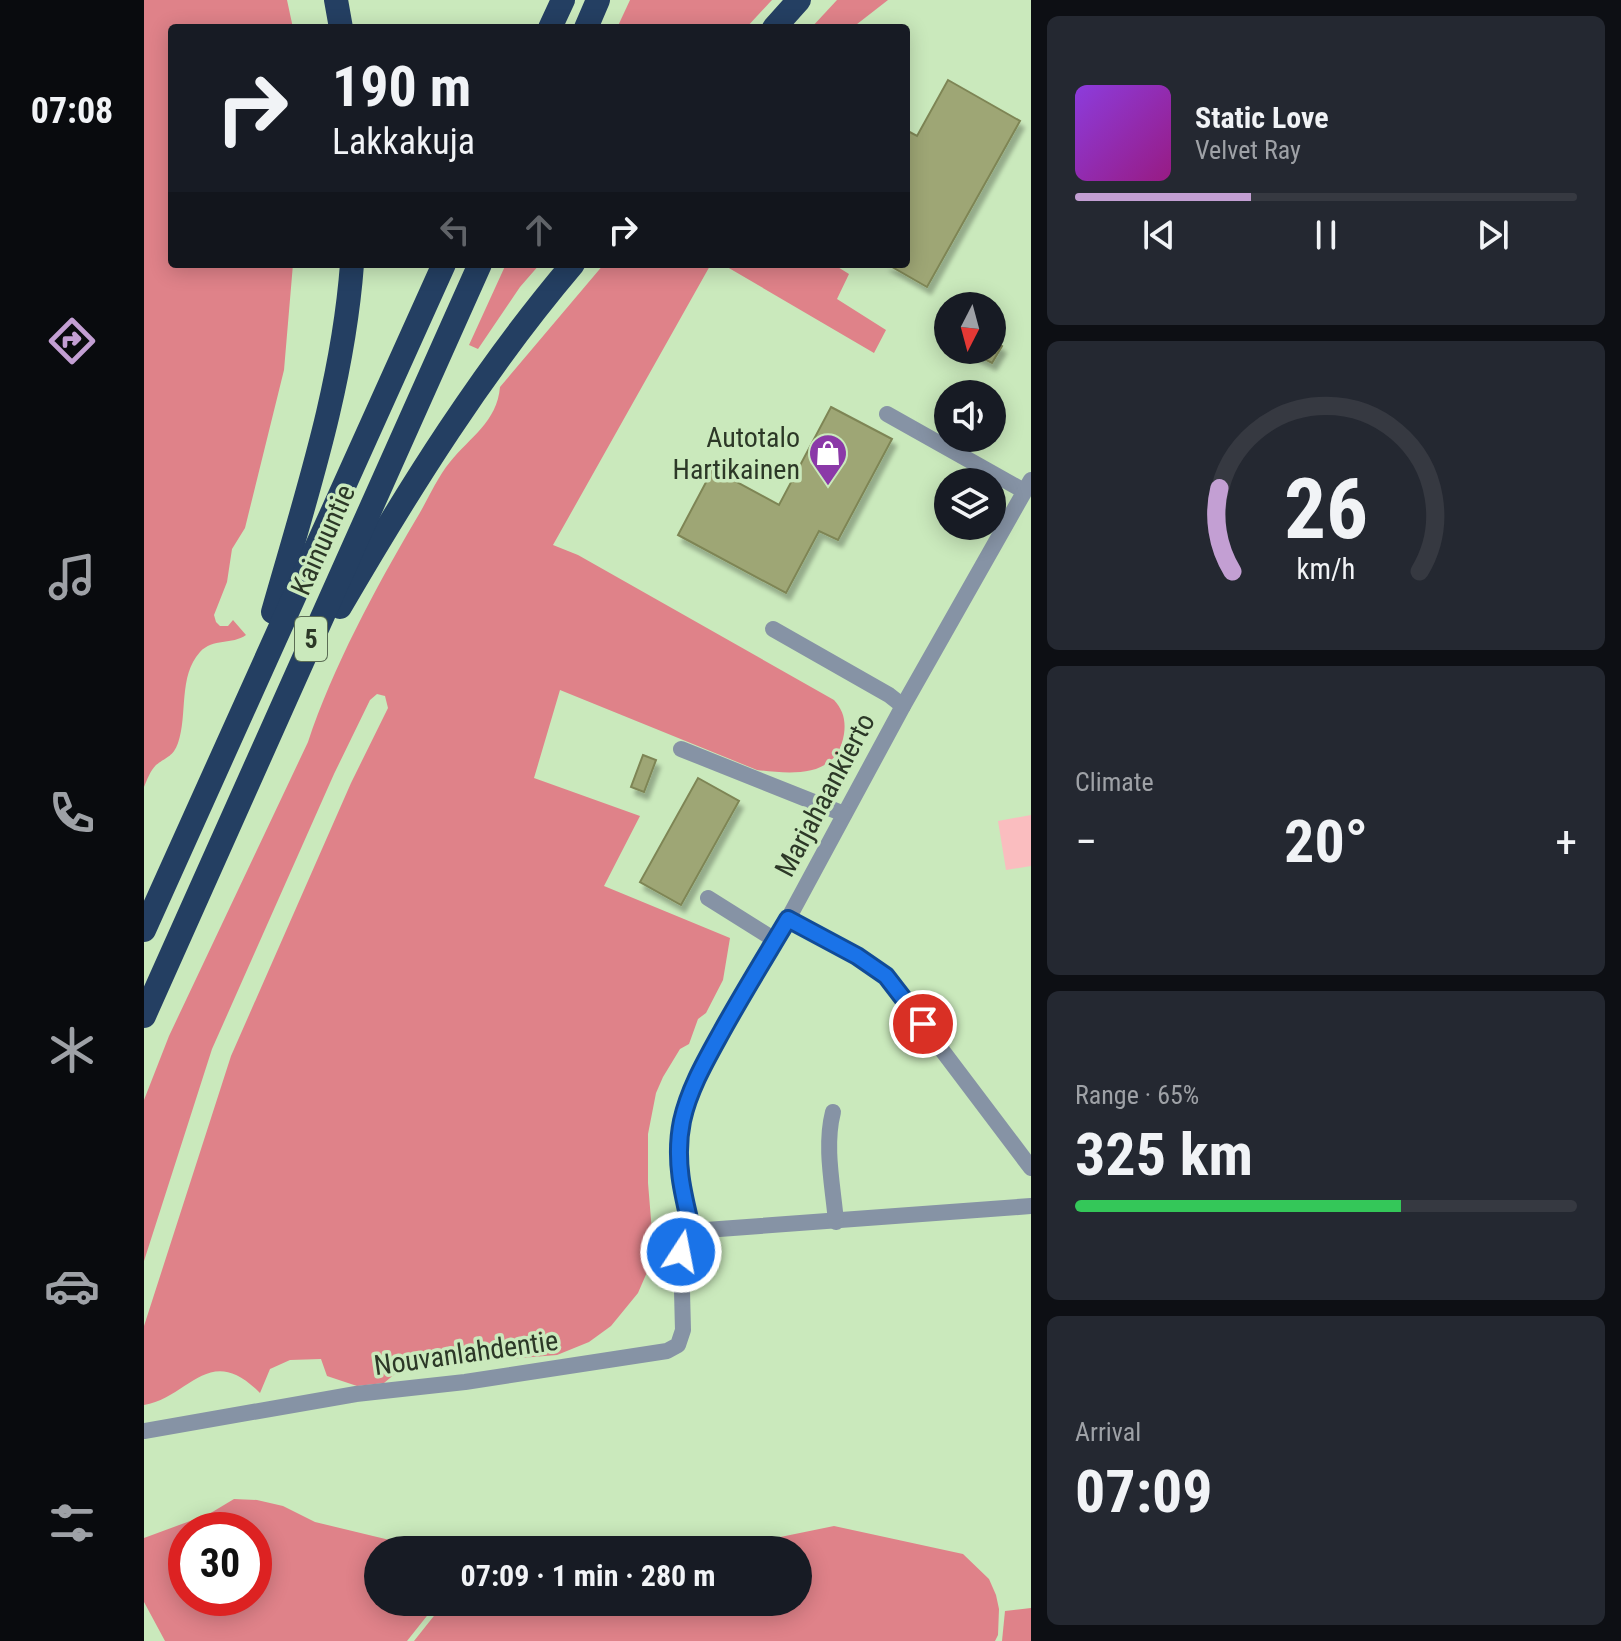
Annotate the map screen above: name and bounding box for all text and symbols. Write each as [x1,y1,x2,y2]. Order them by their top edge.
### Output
text: 190 m [332,54,471,120]
icon: right [200,56,304,160]
text: 07:08 [31,90,113,132]
text: Static Love [1195,100,1329,135]
text: Lakkakuja [332,121,475,163]
text: Velvet Ray [1195,135,1301,165]
icon: left [433,208,477,252]
icon: ahead [517,208,561,252]
icon: right [601,208,645,252]
icon: previous [1137,213,1181,257]
icon: pause [1304,213,1348,257]
icon: next [1471,213,1515,257]
north arrow [934,292,1006,364]
map controls [934,292,1006,540]
icon: directions [44,313,100,369]
button: sound [934,380,1006,452]
place label: Autotalo Hartikainen [673,421,800,486]
shop icon: Autotalo Hartikainen [807,432,849,487]
text: 26 [1284,460,1368,557]
button: layers [934,468,1006,540]
street label: Kainuuntie [284,480,362,600]
icon: music [44,549,100,605]
text: km/h [1297,552,1355,586]
road number: 5 [295,617,327,661]
street label: Marjahaankierto [768,708,882,882]
text: Climate [1075,767,1154,797]
icon: phone [44,785,100,841]
text: 20° [1284,806,1368,877]
text: − [1075,816,1097,868]
text: + [1555,816,1577,868]
pin [889,990,957,1058]
icon: arrive [901,1002,945,1046]
icon: climate [44,1022,100,1078]
text: Range · 65% [1075,1080,1199,1110]
text: 325 km [1075,1119,1253,1190]
position arrow [639,1210,723,1294]
icon: car [44,1258,100,1314]
street label: Nouvanlahdentie [372,1324,560,1382]
text: Arrival [1075,1417,1141,1447]
text: 07:09 [1075,1456,1213,1527]
icon: filters [44,1495,100,1551]
speed limit sign: 30 [168,1512,272,1616]
text: 07:09 · 1 min · 280 m [461,1558,715,1593]

